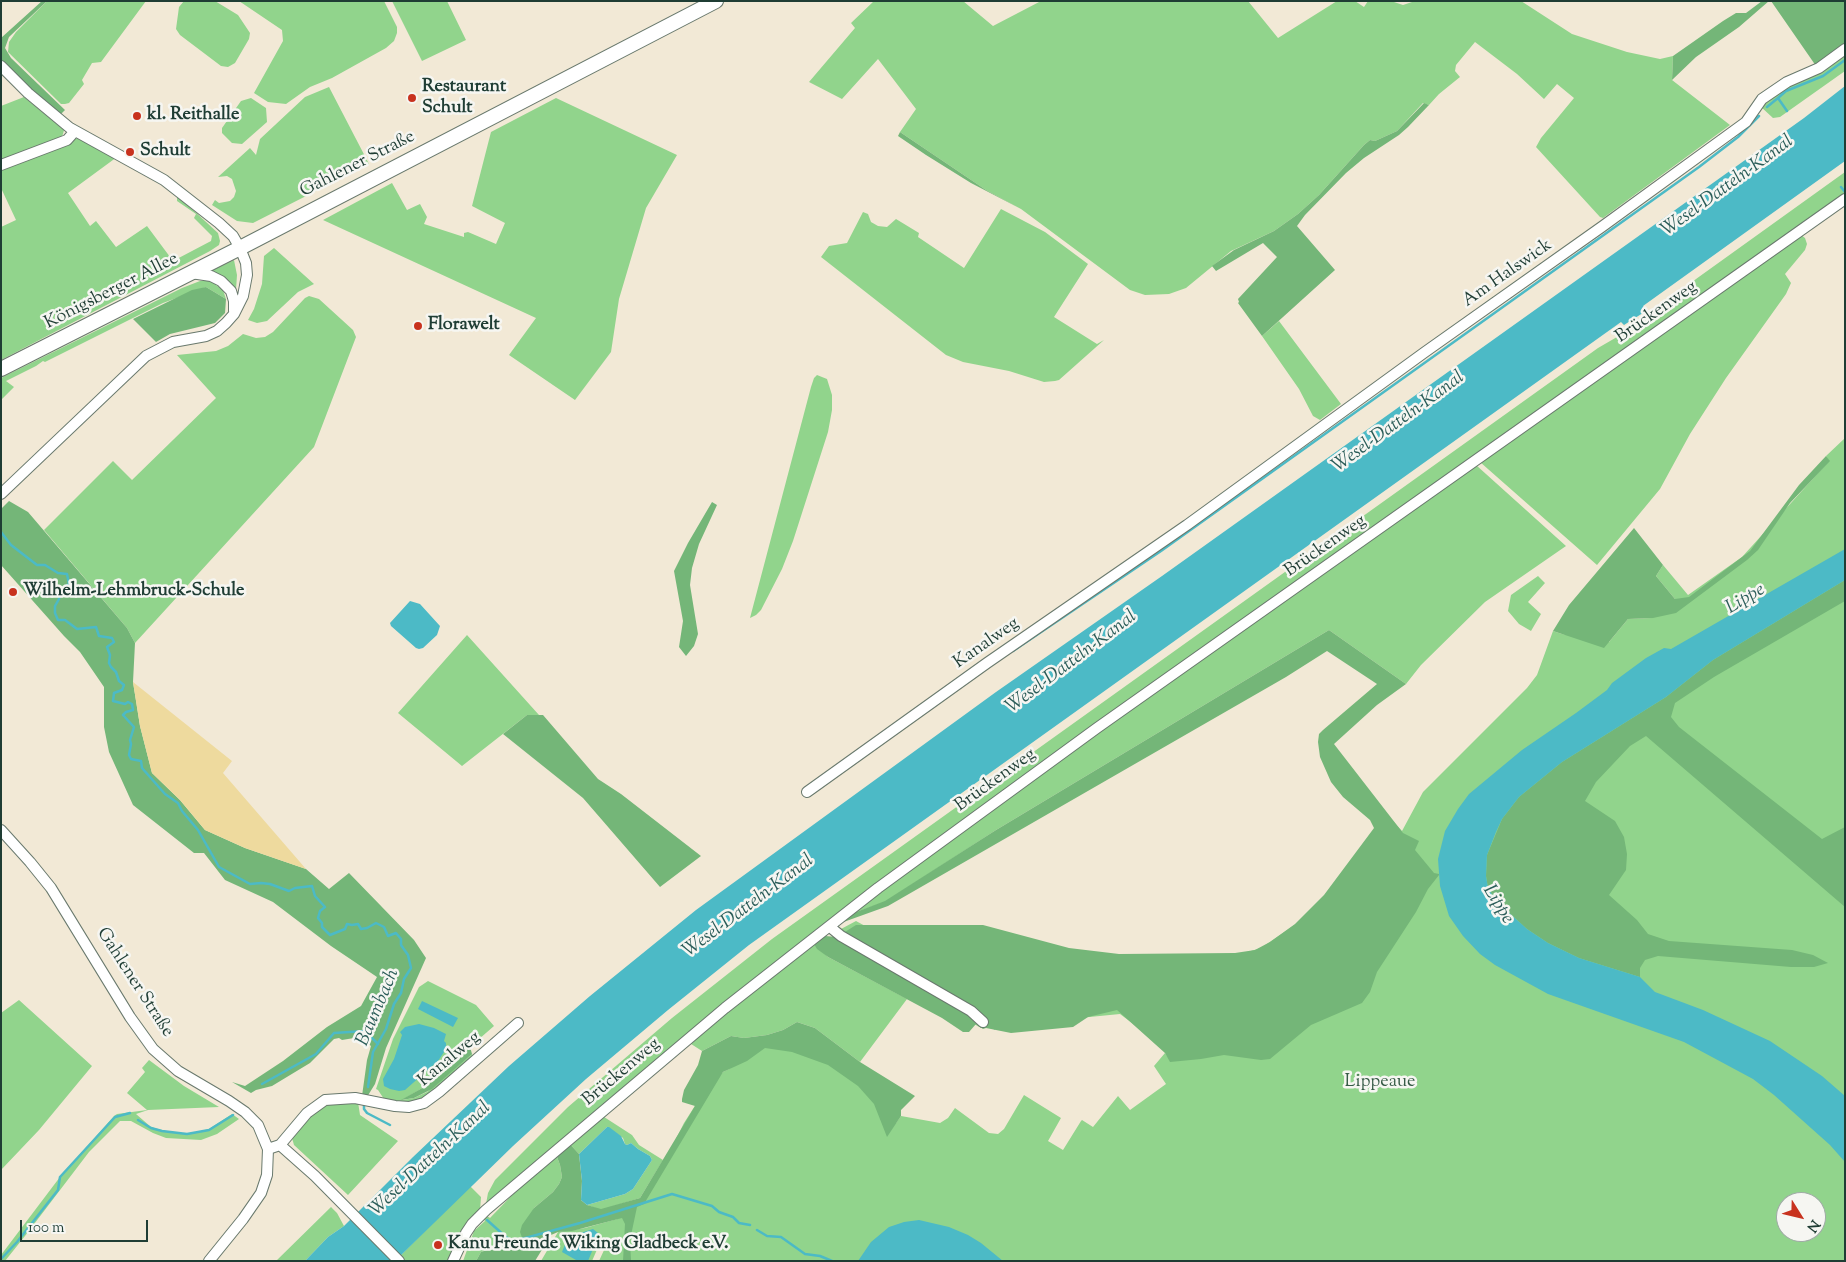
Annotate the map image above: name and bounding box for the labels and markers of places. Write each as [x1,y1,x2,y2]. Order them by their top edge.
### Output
place label: Restaurant Schult [422,77,506,120]
marker: Restaurant Schult [406,92,418,104]
place label: kl. Reithalle [147,105,239,127]
marker: kl. Reithalle [131,110,143,122]
place label: Schult [140,141,191,163]
marker: Schult [124,146,136,158]
place label: Florawelt [428,315,500,337]
marker: Florawelt [412,320,424,332]
place label: Wilhelm-Lehmbruck-Schule [23,581,244,603]
marker: Wilhelm-Lehmbruck-Schule [7,586,19,598]
place label: Kanu Freunde Wiking Gladbeck e.V. [448,1234,728,1256]
marker: Kanu Freunde Wiking Gladbeck e.V. [432,1239,444,1251]

